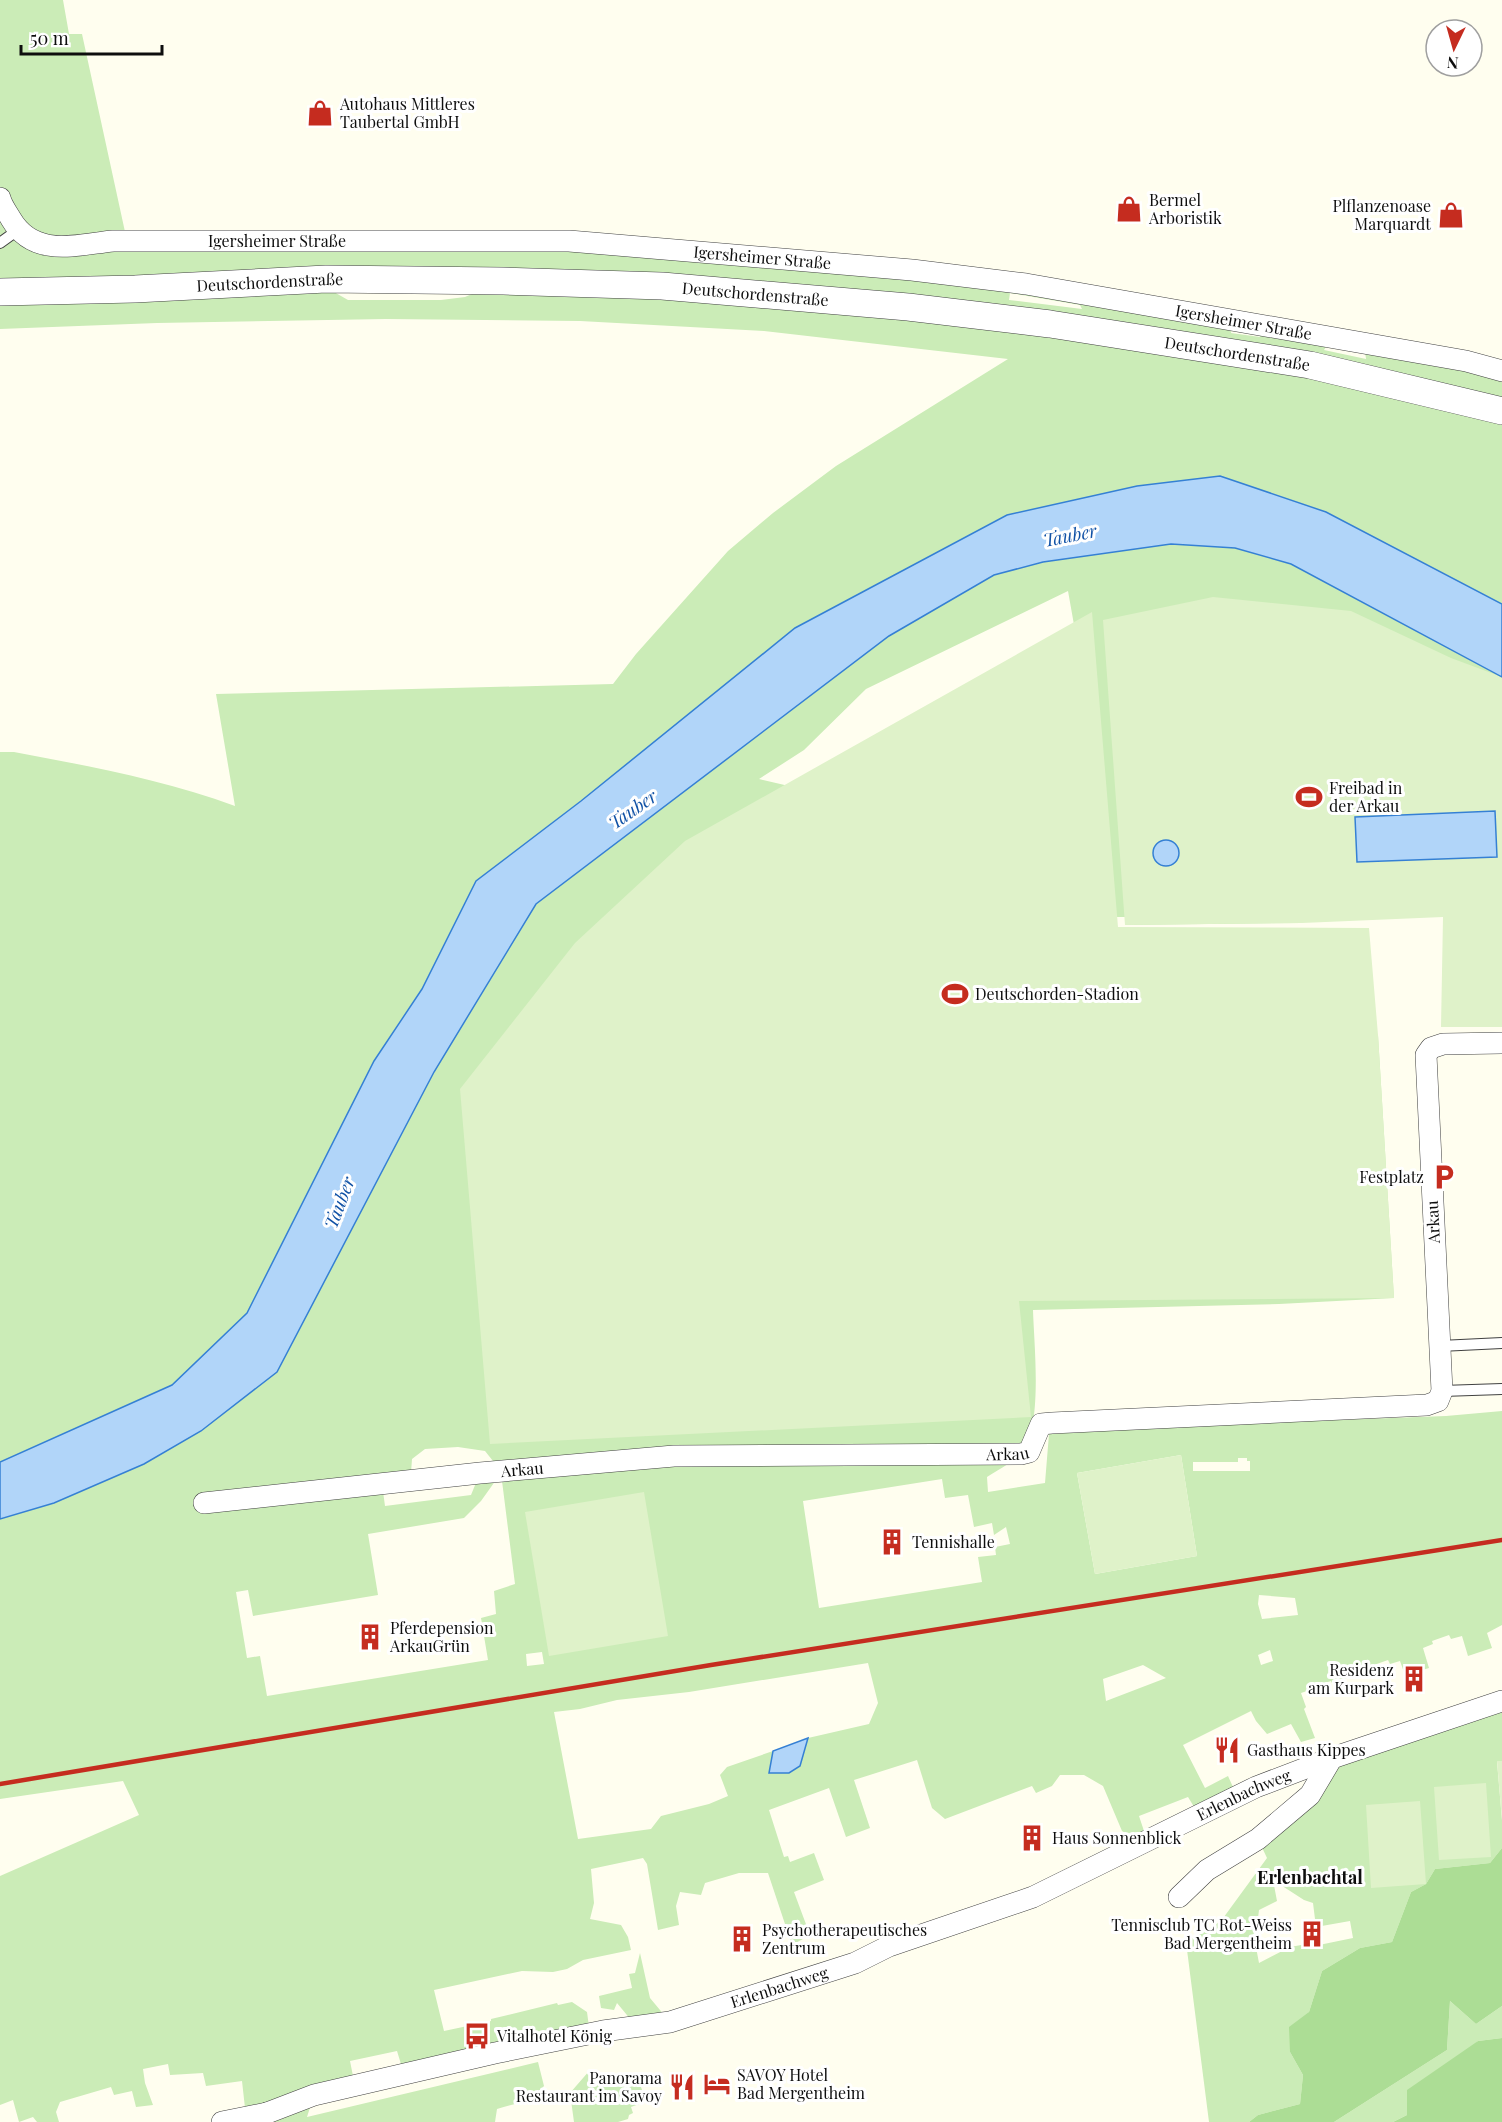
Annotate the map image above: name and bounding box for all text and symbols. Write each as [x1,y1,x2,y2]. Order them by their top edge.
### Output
scale bar [21,18,162,56]
north arrow [1424,18,1484,78]
text: 50 m [30,26,69,50]
text: N [1446,52,1459,74]
place label: Autohaus Mittleres Taubertal GmbH [339,93,475,132]
shop icon: Autohaus Mittleres Taubertal GmbH [305,98,335,128]
place label: Bermel Arboristik [1148,189,1222,228]
shop icon: Bermel Arboristik [1114,194,1144,224]
place label: Plflanzenoase Marquardt [1333,195,1431,234]
shop icon: Plflanzenoase Marquardt [1436,200,1466,230]
street label: Igersheimer Straße [208,230,346,251]
street label: Igersheimer Straße [693,241,832,273]
street label: Deutschordenstraße [196,268,343,296]
street label: Deutschordenstraße [681,277,829,310]
street label: Igersheimer Straße [1174,299,1314,344]
street label: Deutschordenstraße [1163,331,1312,375]
water label: Tauber [1041,518,1100,552]
place label: Freibad in der Arkau [1329,777,1403,816]
sports icon: Freibad in der Arkau [1294,782,1324,812]
water label: Tauber [604,783,662,834]
sports icon: Deutschorden-Stadion [940,979,970,1009]
place label: Deutschorden-Stadion [975,983,1139,1004]
parking icon: Festplatz [1429,1162,1459,1192]
place label: Festplatz [1359,1166,1424,1187]
water label: Tauber [318,1172,360,1232]
street label: Arkau [1421,1200,1444,1245]
street label: Arkau [985,1441,1031,1464]
street label: Arkau [499,1456,544,1481]
building icon: Tennishalle [877,1527,907,1557]
place label: Tennishalle [912,1531,995,1552]
place label: Pferdepension ArkauGrün [389,1617,494,1656]
building icon: Pferdepension ArkauGrün [355,1622,385,1652]
place label: Residenz am Kurpark [1308,1659,1394,1698]
building icon: Residenz am Kurpark [1399,1664,1429,1694]
restaurant icon: Gasthaus Kippes [1212,1735,1242,1765]
place label: Gasthaus Kippes [1247,1739,1366,1760]
street label: Erlenbachweg [1193,1764,1294,1825]
building icon: Haus Sonnenblick [1017,1823,1047,1853]
place label: Haus Sonnenblick [1052,1827,1181,1848]
district label: Erlenbachtal [1257,1865,1363,1889]
place label: Tennisclub TC Rot-Weiss Bad Mergentheim [1111,1914,1292,1953]
place label: Psychotherapeutisches Zentrum [762,1919,927,1958]
building icon: Tennisclub TC Rot-Weiss Bad Mergentheim [1297,1919,1327,1949]
building icon: Psychotherapeutisches Zentrum [727,1924,757,1954]
street label: Erlenbachweg [728,1961,831,2012]
bus stop icon: Vitalhotel König [462,2021,492,2051]
place label: Vitalhotel König [496,2025,613,2046]
place label: SAVOY Hotel Bad Mergentheim [737,2064,865,2103]
place label: Panorama Restaurant im Savoy [516,2067,662,2106]
hotel icon: SAVOY Hotel Bad Mergentheim [702,2069,732,2099]
restaurant icon: Panorama Restaurant im Savoy [667,2072,697,2102]

